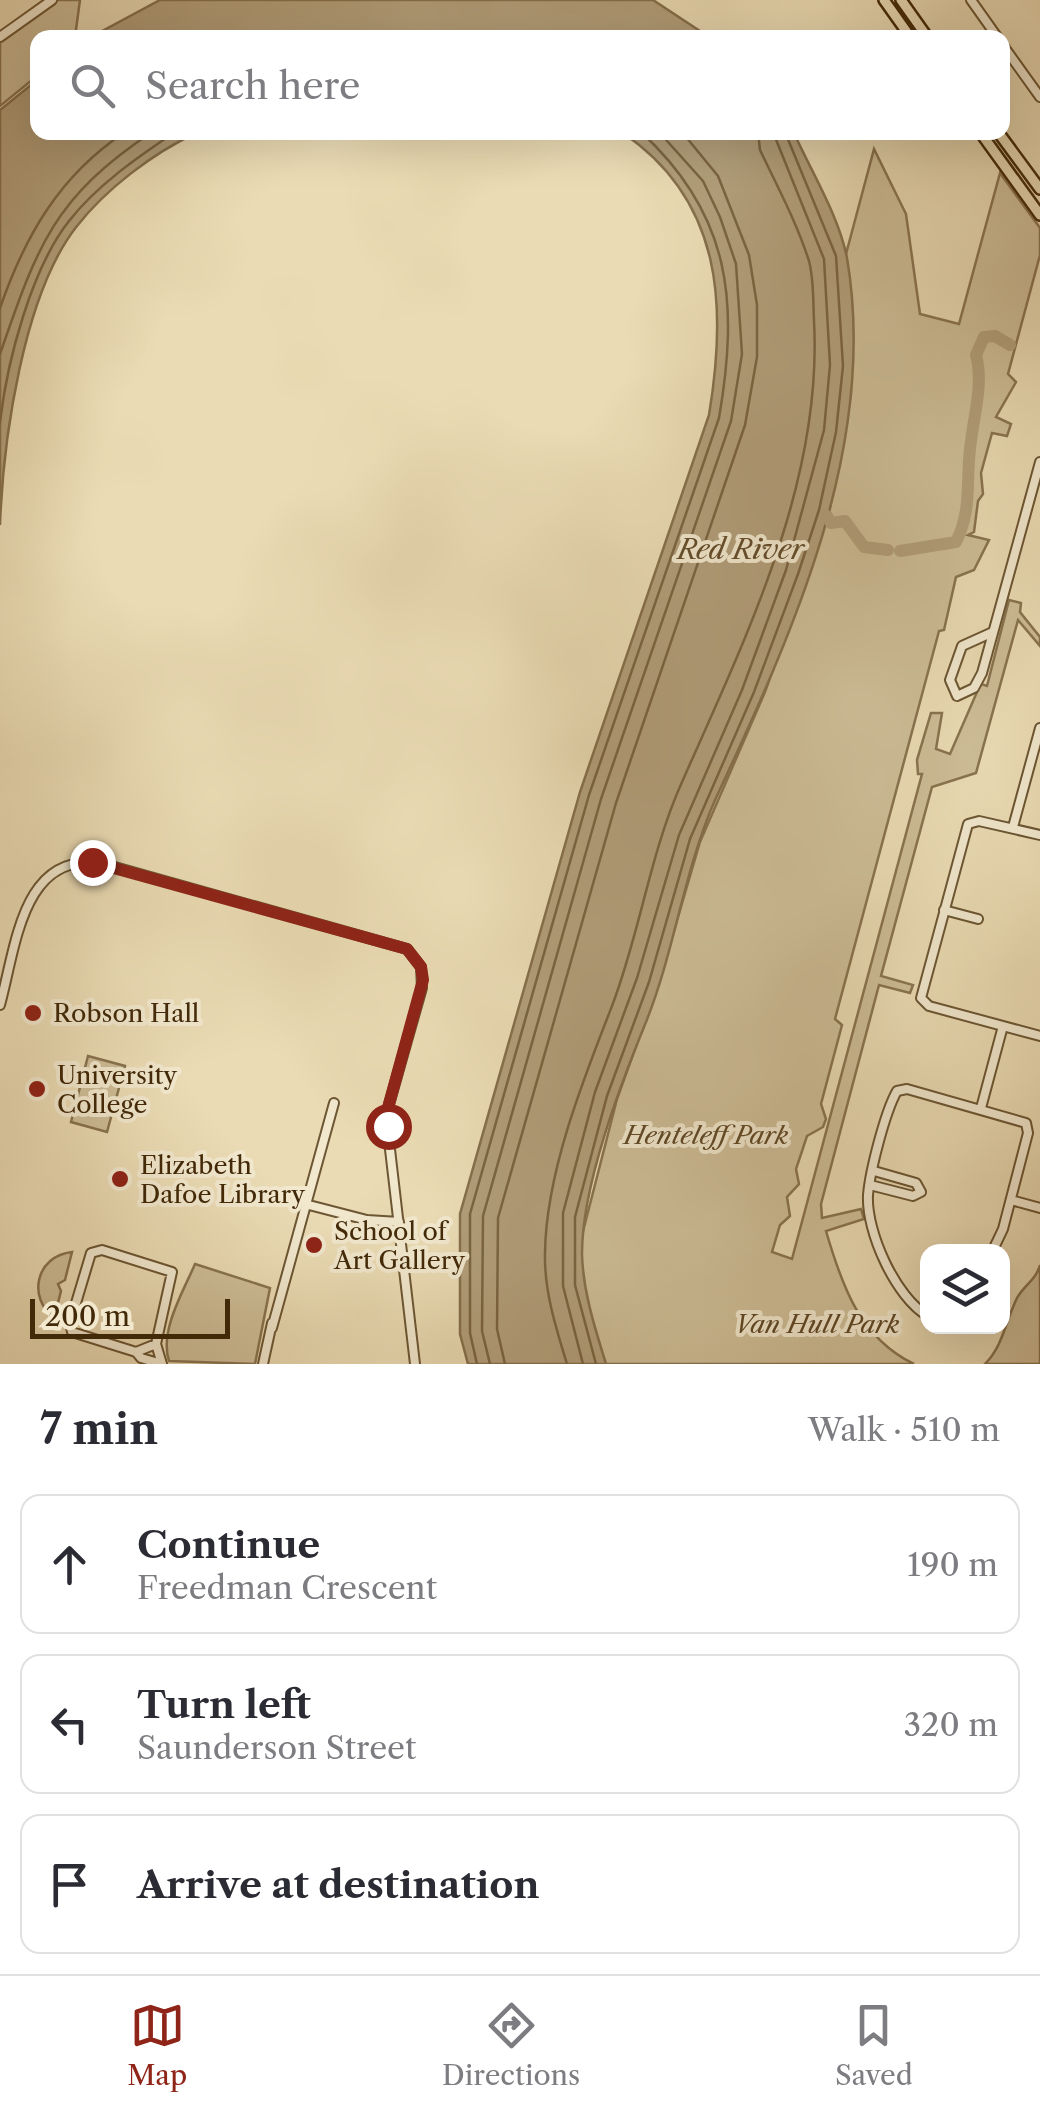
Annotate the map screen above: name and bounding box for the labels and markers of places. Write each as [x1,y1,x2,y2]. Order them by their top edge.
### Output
place label: Robson Hall [53,998,199,1029]
marker: Robson Hall [22,1002,44,1024]
place label: University College [57,1060,178,1120]
marker: University College [26,1078,48,1100]
place label: Elizabeth Dafoe Library [140,1150,306,1210]
marker: Elizabeth Dafoe Library [109,1168,131,1190]
place label: School of Art Gallery [333,1216,466,1276]
marker: School of Art Gallery [303,1234,325,1256]

